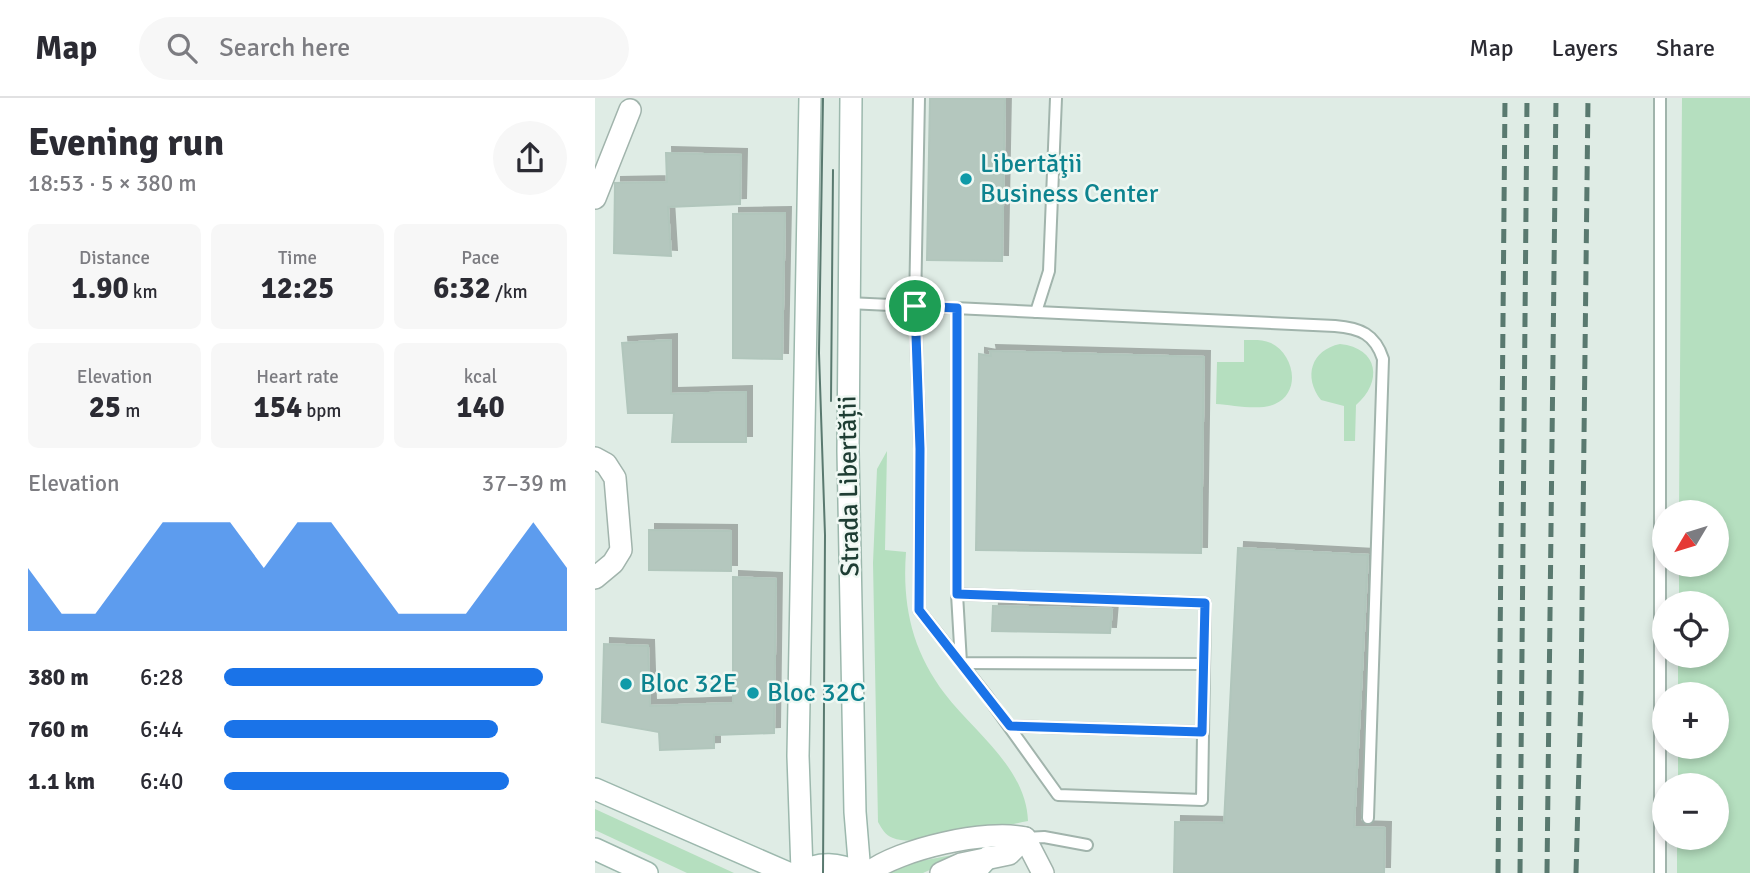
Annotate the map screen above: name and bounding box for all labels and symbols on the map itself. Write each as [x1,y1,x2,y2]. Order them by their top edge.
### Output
place label: Libertăţii Business Center [980,148,1159,210]
marker: Libertăţii Business Center [958,171,974,187]
pin [885,276,945,336]
street label: Strada Libertății [831,395,867,577]
north arrow [1652,500,1729,578]
place label: Bloc 32E [640,668,737,700]
marker: Bloc 32E [618,676,634,692]
place label: Bloc 32C [767,677,865,709]
marker: Bloc 32C [745,685,761,701]

